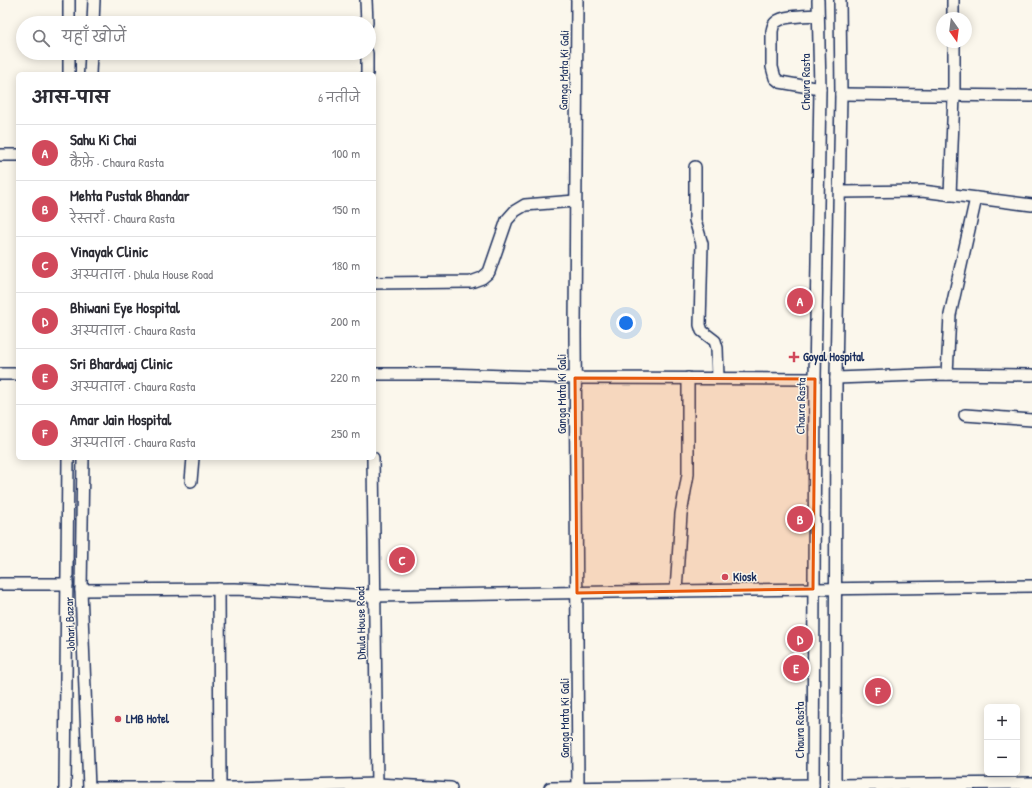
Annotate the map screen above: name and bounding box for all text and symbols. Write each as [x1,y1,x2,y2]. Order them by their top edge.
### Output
north arrow [936,12,972,48]
search box [16,16,376,60]
text: यहाँ खोजें [62,26,126,47]
icon: search [30,27,52,49]
street label: Ganga Mata Ki Gali [554,30,573,110]
street label: Chaura Rasta [797,53,814,110]
text: आस-पास [32,85,110,108]
text: 6 नतीजे [318,88,360,106]
text: Sahu Ki Chai [70,129,137,150]
text: A [42,144,48,162]
text: 100 m [332,144,360,162]
text: कैफ़े · Chaura Rasta [70,153,164,171]
text: Mehta Pustak Bhandar [70,185,189,206]
text: B [42,200,48,218]
text: 150 m [332,200,360,218]
text: रेस्तराँ · Chaura Rasta [70,209,175,227]
text: Vinayak Clinic [70,241,148,262]
text: C [41,256,49,274]
text: 180 m [332,256,360,274]
text: अस्पताल · Dhula House Road [70,265,213,283]
pin: A [787,286,813,316]
text: Bhiwani Eye Hospital [70,297,180,318]
text: D [42,312,48,330]
text: 200 m [330,312,360,330]
your location [616,313,636,333]
text: अस्पताल · Chaura Rasta [70,321,195,339]
place label: Goyal Hospital [803,348,865,366]
marker: Goyal Hospital [788,351,800,363]
text: Sri Bhardwaj Clinic [70,353,172,374]
street label: Ganga Mata Ki Gali [553,354,570,434]
text: E [42,368,48,386]
text: 220 m [330,368,360,386]
text: अस्पताल · Chaura Rasta [70,377,195,395]
street label: Chaura Rasta [792,377,809,435]
text: Amar Jain Hospital [70,409,171,430]
text: F [43,424,47,442]
text: 250 m [331,424,360,442]
text: अस्पताल · Chaura Rasta [70,433,195,451]
pin: B [787,504,813,534]
pin: C [389,545,415,575]
place label: Kiosk [733,568,756,585]
marker: Kiosk [720,572,730,582]
street label: Dhula House Road [351,586,370,660]
street label: Johari Bazar [60,596,79,651]
pin: D [787,624,813,654]
pin: E [783,653,809,683]
pin: F [865,676,891,706]
street label: Ganga Mata Ki Gali [556,678,573,758]
street label: Chaura Rasta [791,701,808,758]
map controls [984,704,1020,776]
button: + [984,704,1020,740]
place label: LMB Hotel [126,710,170,727]
marker: LMB Hotel [113,714,123,724]
button: − [984,740,1020,776]

